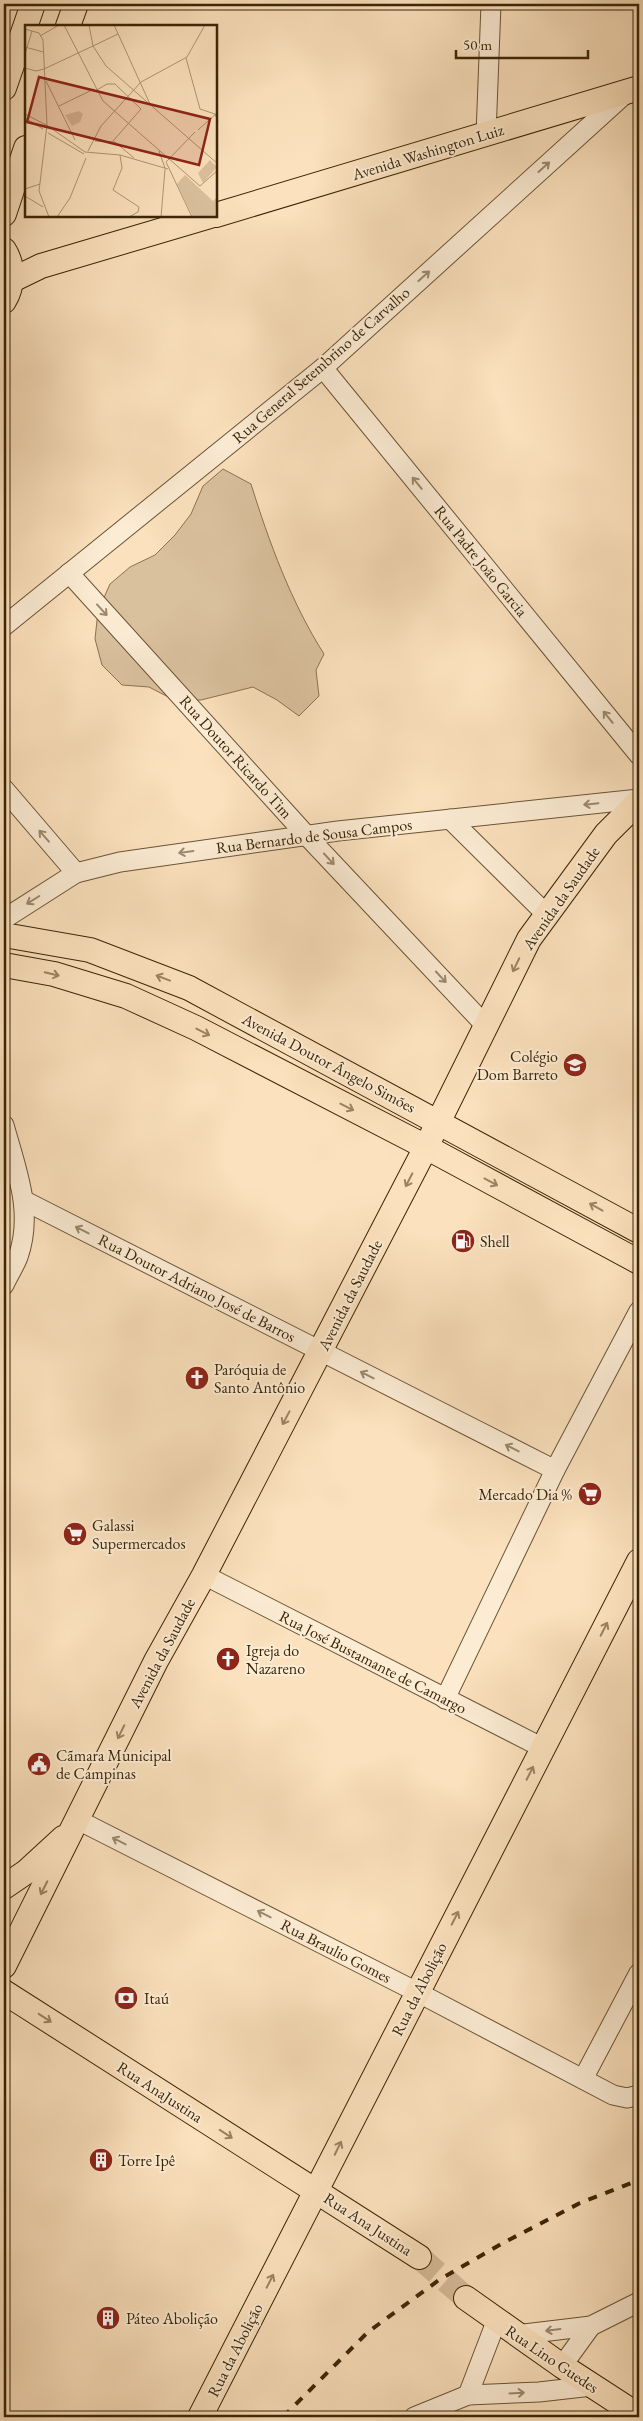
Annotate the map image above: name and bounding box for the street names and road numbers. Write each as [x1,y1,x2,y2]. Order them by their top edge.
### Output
street label: Avenida Washington Luiz [349,119,506,185]
street label: Rua General Setembrino de Carvalho [228,282,414,448]
street label: Rua Padre João Garcia [430,501,533,621]
street label: Rua Doutor Ricardo Tim [175,691,297,823]
street label: Rua Bernardo de Sousa Campos [215,814,413,858]
street label: Avenida da Saudade [517,842,604,955]
street label: Avenida Doutor Ângelo Simões [238,1008,419,1118]
street label: Rua Doutor Adriano José de Barros [95,1229,299,1347]
street label: Avenida da Saudade [313,1236,387,1355]
street label: Avenida da Saudade [124,1594,200,1712]
street label: Rua José Bustamante de Camargo [276,1605,470,1719]
street label: Rua Braulio Gomes [277,1914,395,1988]
street label: Rua da Abolição [386,1939,452,2039]
street label: Rua AnaJustina [113,2056,207,2128]
street label: Rua Ana Justina [320,2188,417,2261]
street label: Rua da Abolição [202,2300,268,2400]
street label: Rua Lino Guedes [501,2320,603,2398]

